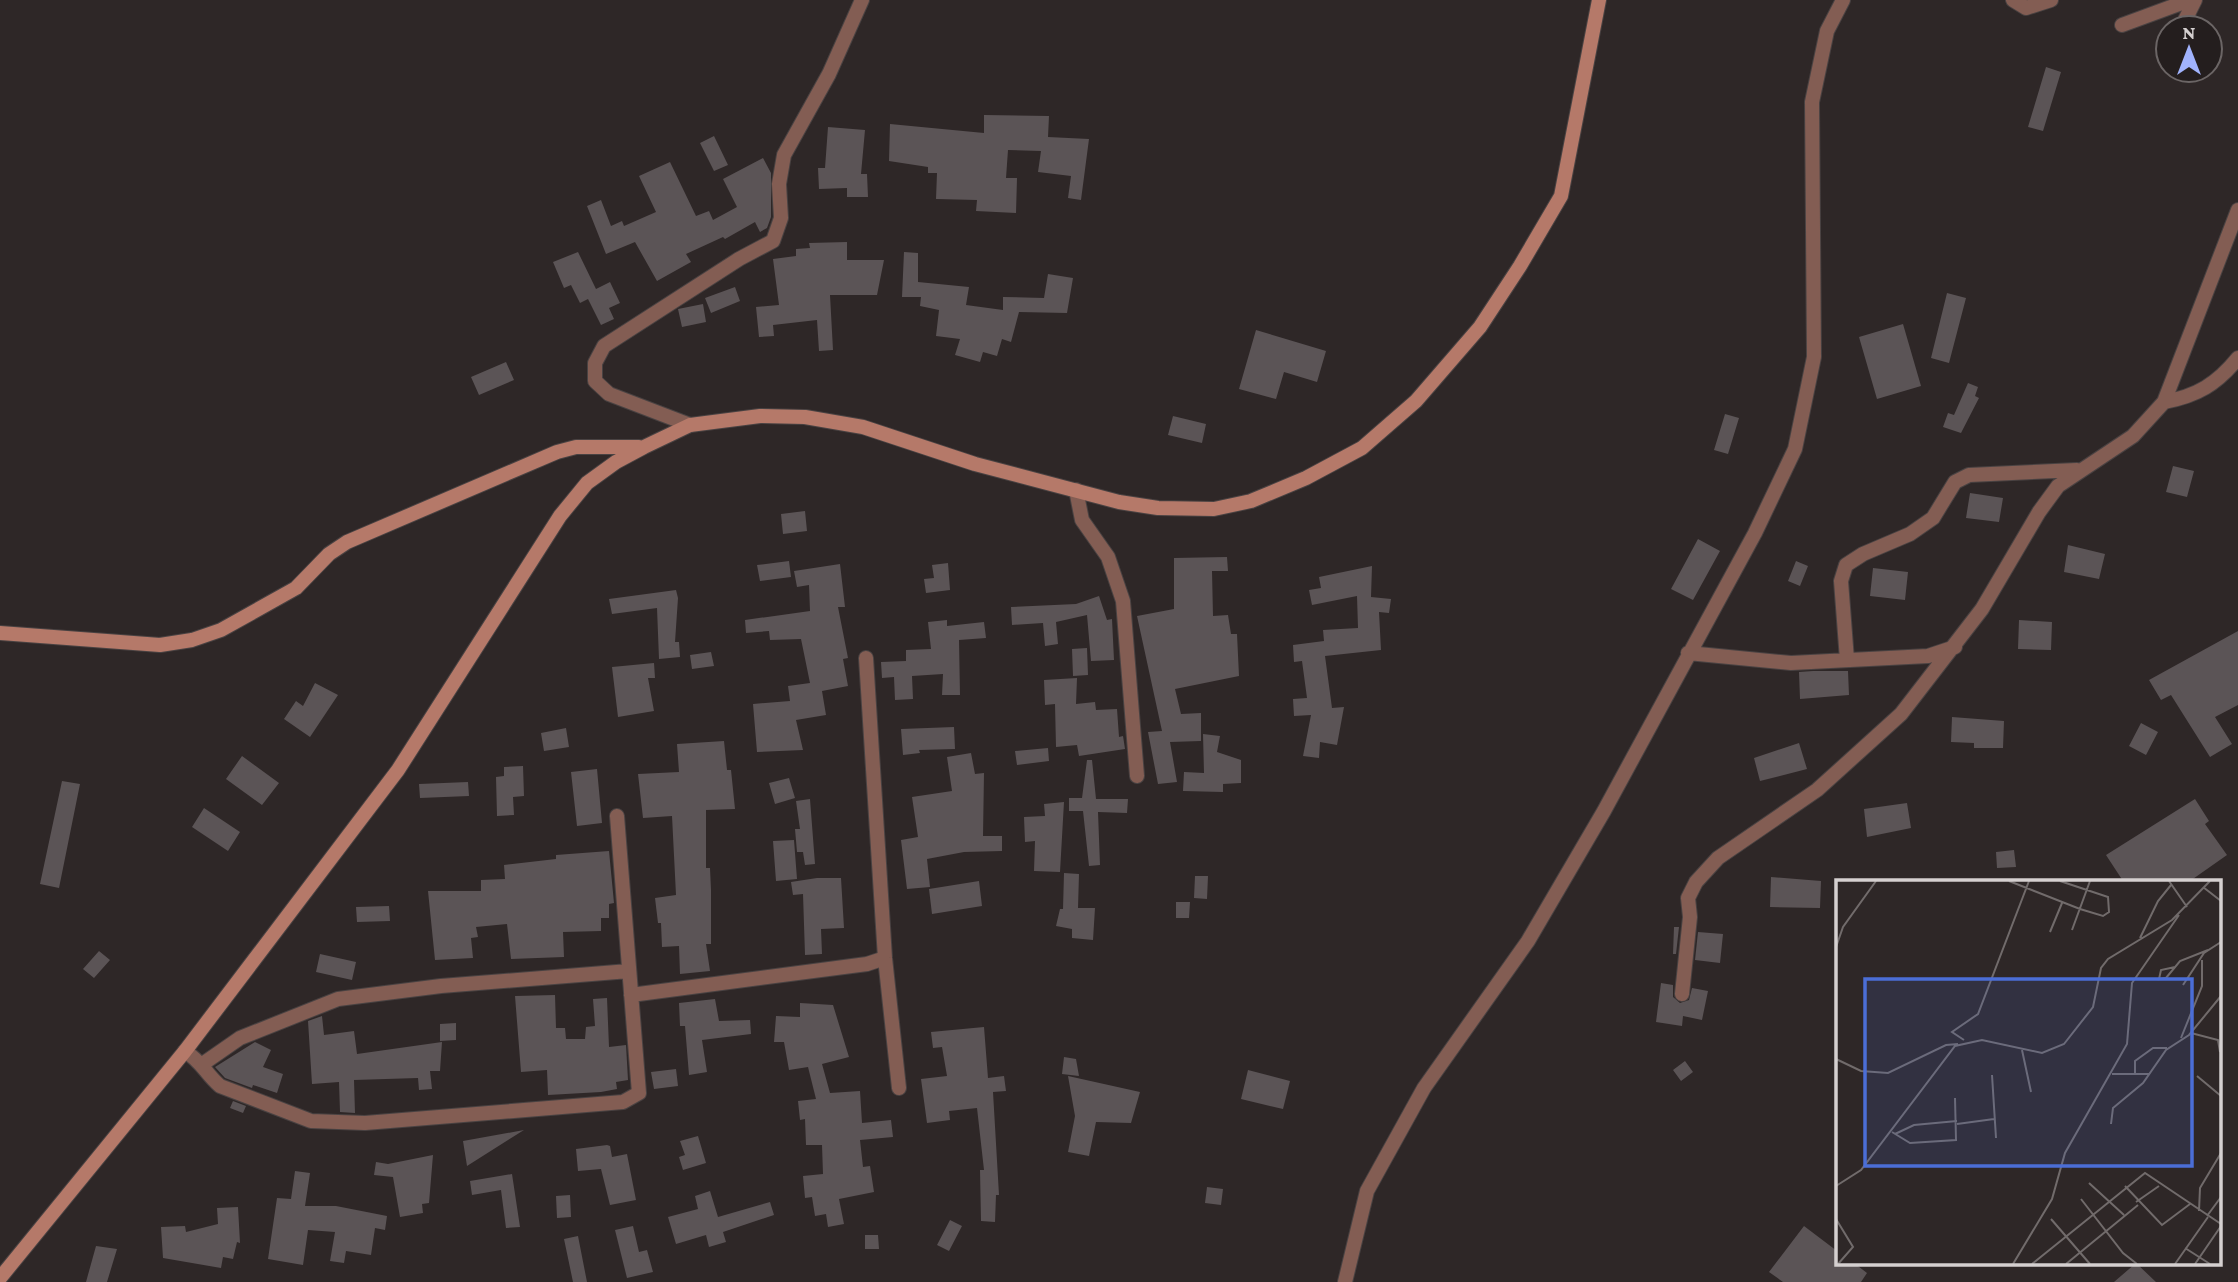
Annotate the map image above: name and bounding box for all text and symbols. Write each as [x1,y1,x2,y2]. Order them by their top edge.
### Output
north arrow [2154,14,2224,84]
text: N [2183,22,2196,43]
inset map [1836,880,2220,1264]

